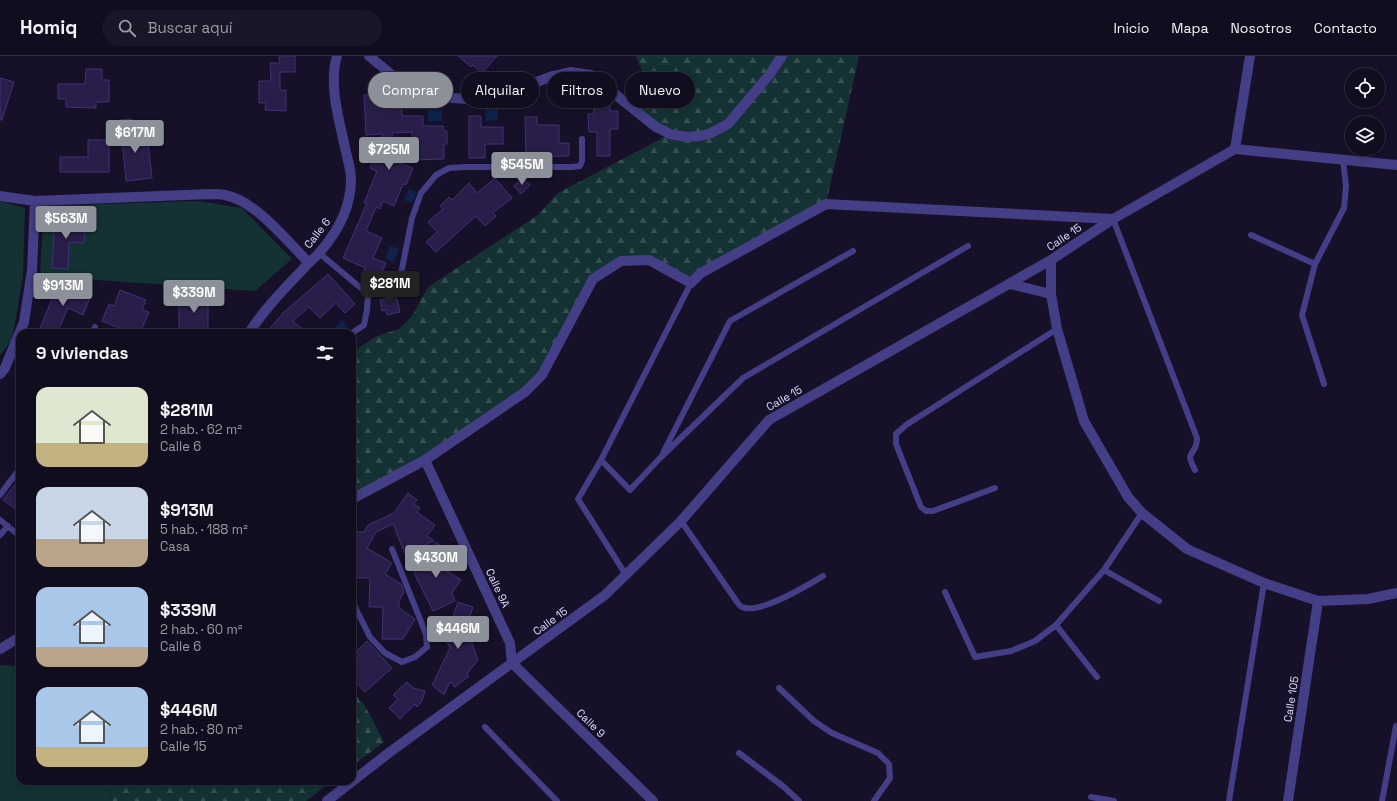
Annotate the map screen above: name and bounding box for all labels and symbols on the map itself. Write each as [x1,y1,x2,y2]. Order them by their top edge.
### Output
pin: $617M [107,120,163,154]
pin: $725M [361,137,417,171]
pin: $545M [494,152,550,186]
pin: $563M [38,206,94,240]
street label: Calle 6 [301,215,333,251]
street label: Calle 15 [1044,220,1085,254]
pin: $281M [362,271,418,305]
pin: $913M [35,273,91,307]
pin: $339M [166,280,222,314]
street label: Calle 15 [763,382,805,414]
pin: $430M [408,545,464,579]
street label: Calle 9A [483,566,513,610]
street label: Calle 15 [530,604,570,638]
pin: $446M [430,616,486,650]
street label: Calle 105 [1280,675,1302,723]
street label: Calle 9 [574,706,608,740]

